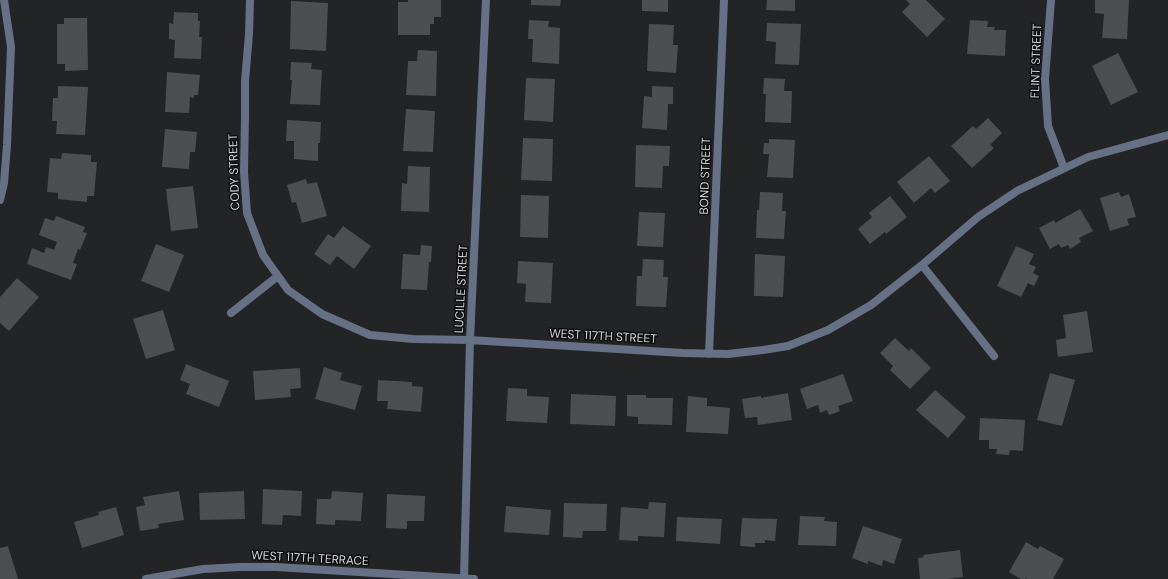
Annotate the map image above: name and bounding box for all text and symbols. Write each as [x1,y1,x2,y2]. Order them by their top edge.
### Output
street label: FLINT STREET [1027,23,1045,99]
street label: CODY STREET [225,133,243,211]
street label: BOND STREET [696,137,714,215]
street label: LUCILLE STREET [451,244,471,334]
street label: WEST 117TH STREET [549,325,658,347]
street label: WEST 117TH TERRACE [251,547,369,569]

